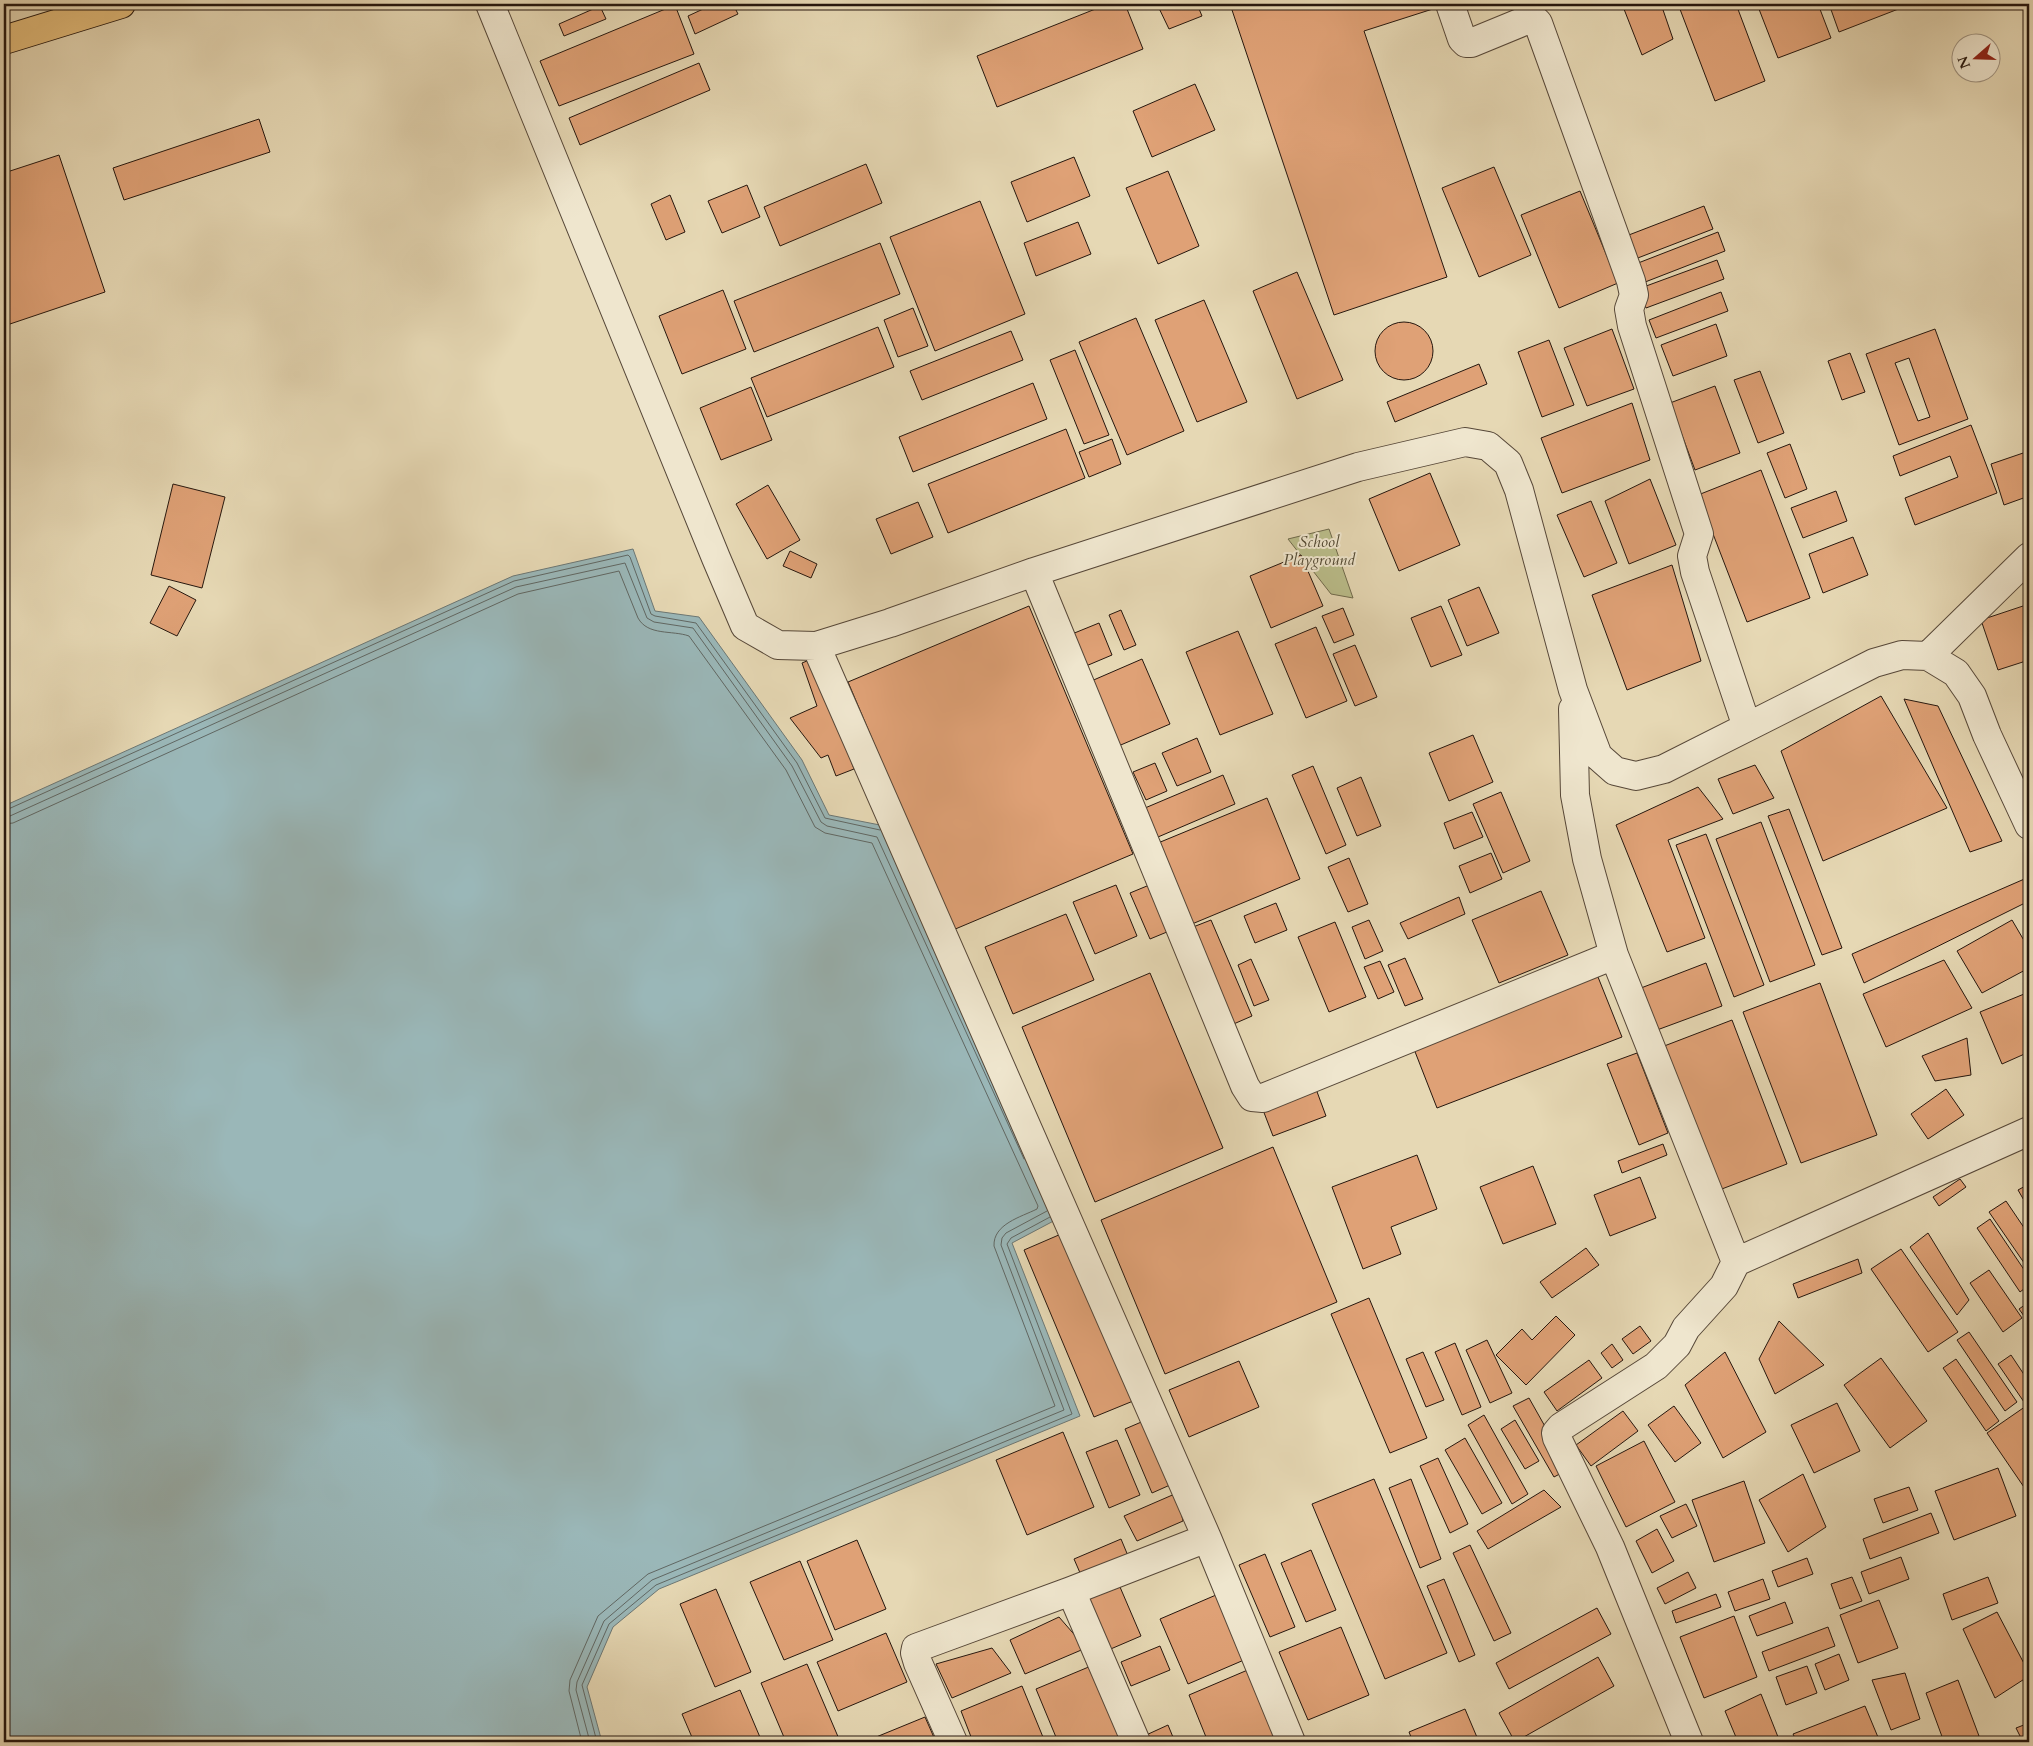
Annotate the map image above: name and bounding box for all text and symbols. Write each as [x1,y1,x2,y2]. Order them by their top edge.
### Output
north arrow [1950,32,2000,82]
text: N [1953,53,1975,71]
park label: School Playground [1283,531,1356,571]

